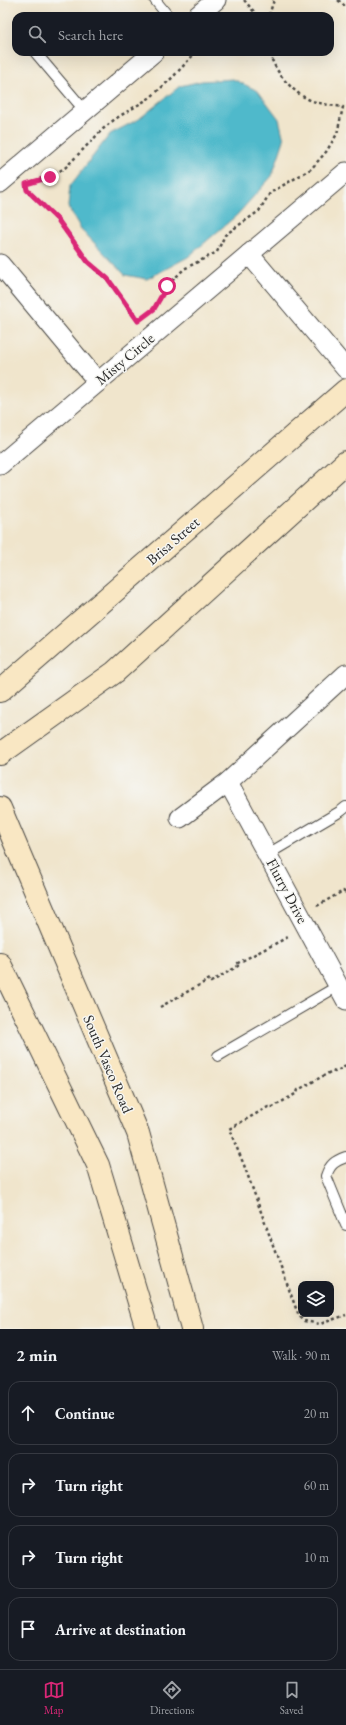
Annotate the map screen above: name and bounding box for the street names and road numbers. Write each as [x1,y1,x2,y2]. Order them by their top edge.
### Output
street label: Misty Circle [91,328,158,389]
street label: Brisa Street [142,512,203,569]
street label: Flurry Drive [262,855,313,927]
street label: South Vasco Road [79,1012,138,1116]

